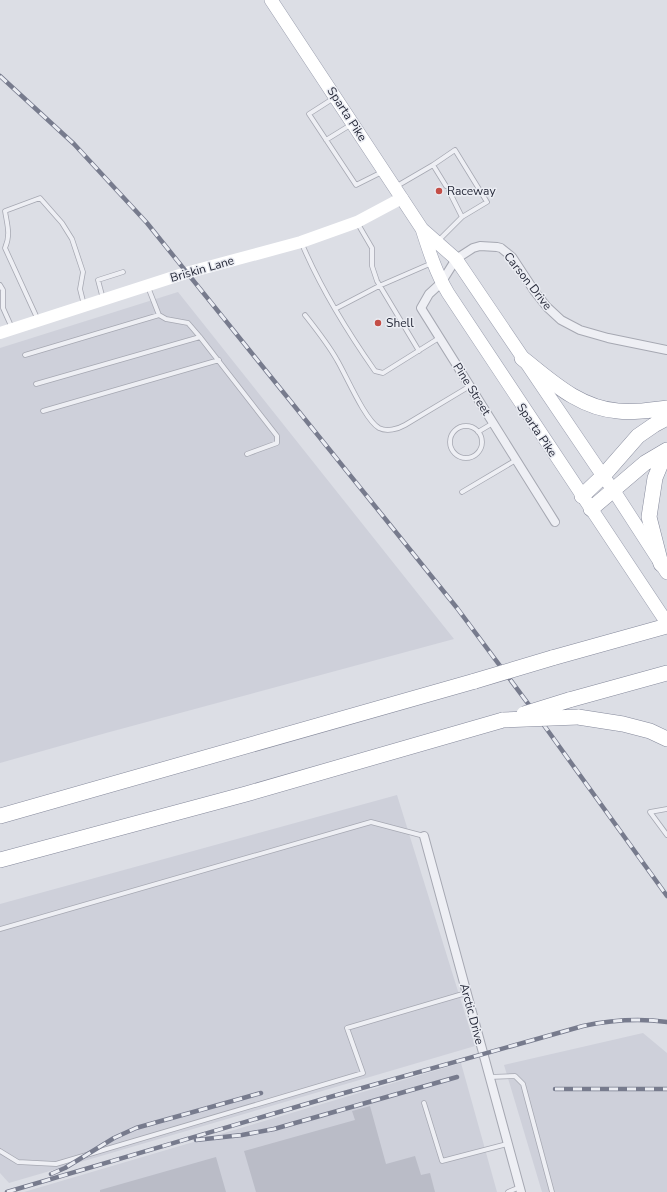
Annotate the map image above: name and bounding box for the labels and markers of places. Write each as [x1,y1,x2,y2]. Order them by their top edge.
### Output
place label: Raceway [447,183,496,199]
marker: Raceway [434,186,444,196]
place label: Shell [386,315,414,331]
marker: Shell [373,318,383,328]

